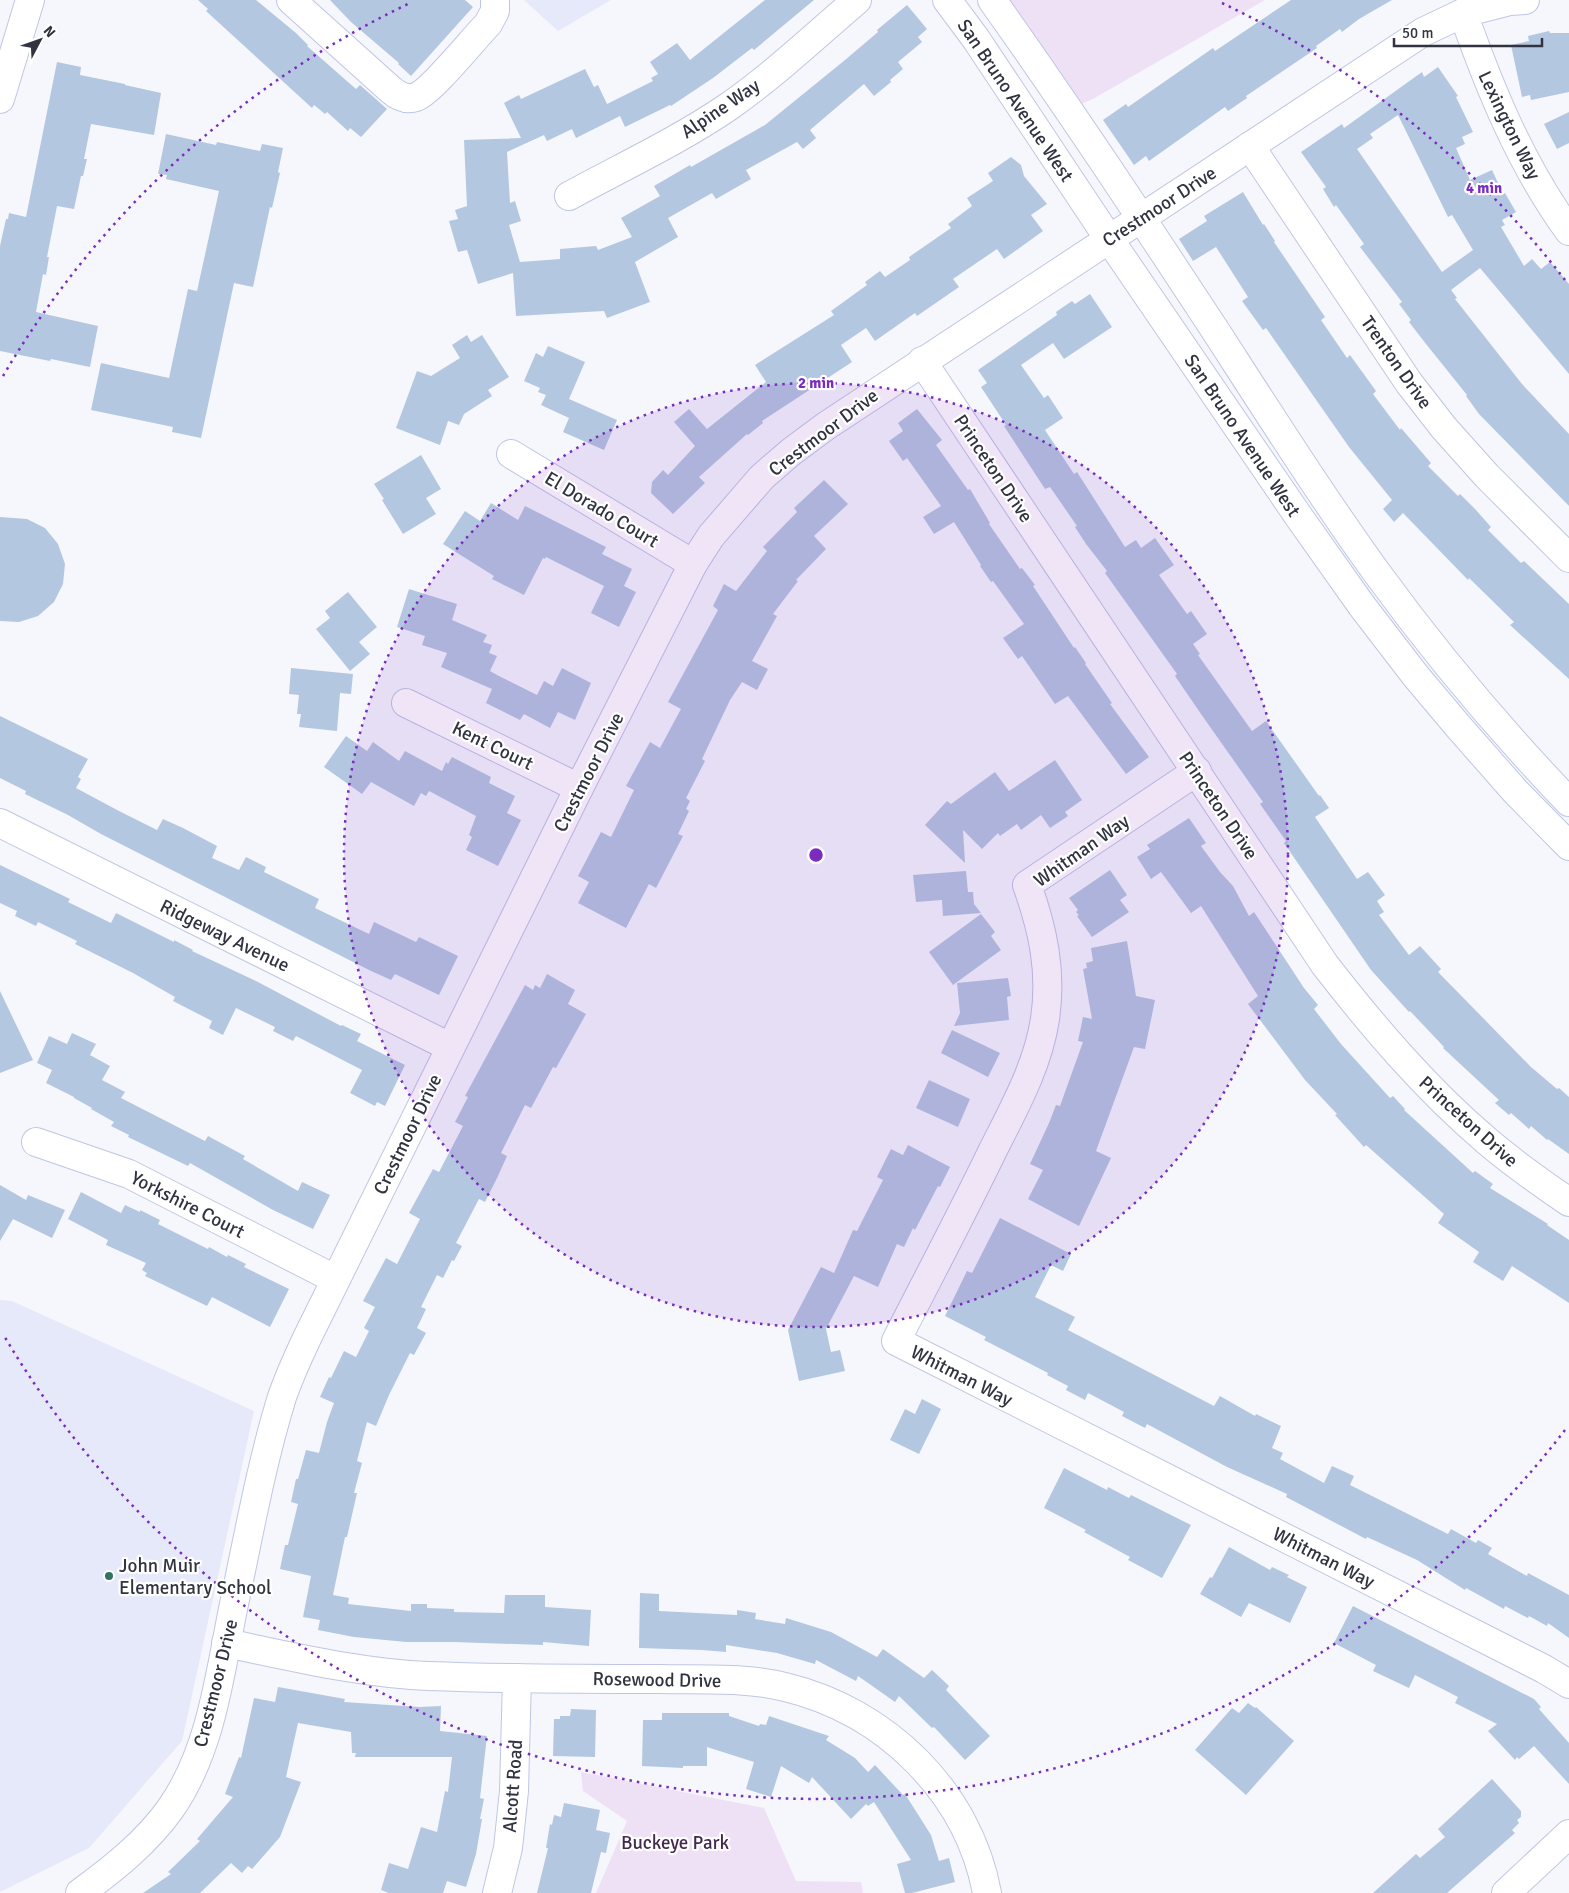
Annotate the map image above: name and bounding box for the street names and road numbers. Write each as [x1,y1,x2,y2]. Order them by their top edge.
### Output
street label: San Bruno Avenue West [952,15,1079,187]
street label: Lexington Way [1472,67,1546,184]
street label: Alpine Way [677,74,765,144]
street label: Crestmoor Drive [1098,161,1221,253]
street label: Trenton Drive [1355,311,1437,414]
street label: San Bruno Avenue West [1179,350,1306,522]
street label: Crestmoor Drive [764,384,883,482]
street label: Princeton Drive [948,410,1038,527]
street label: El Dorado Court [540,466,663,554]
street label: Crestmoor Drive [548,709,629,836]
street label: Kent Court [448,716,537,776]
street label: Princeton Drive [1173,747,1263,864]
street label: Whitman Way [1029,809,1134,893]
street label: Ridgeway Avenue [156,894,293,978]
street label: Crestmoor Drive [368,1070,447,1199]
street label: Princeton Drive [1414,1071,1523,1173]
street label: Yorkshire Court [127,1166,249,1244]
street label: Whitman Way [907,1340,1017,1412]
street label: Whitman Way [1269,1522,1379,1594]
street label: Crestmoor Drive [188,1617,243,1750]
street label: Rosewood Drive [592,1667,721,1693]
street label: Alcott Road [498,1739,528,1834]

